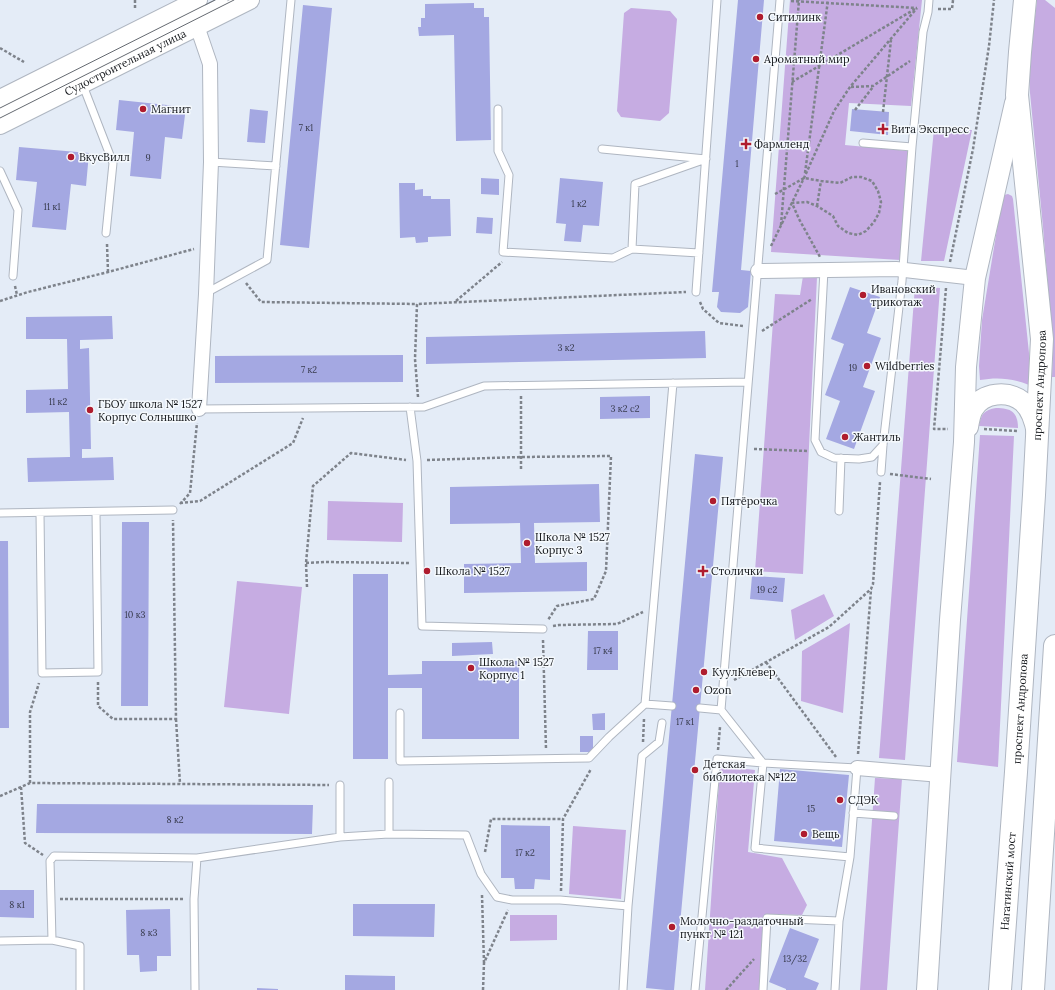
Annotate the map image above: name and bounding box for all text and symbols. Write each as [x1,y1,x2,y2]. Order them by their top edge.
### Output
place label: Ситилинк [768,10,821,24]
marker: Ситилинк [755,12,765,22]
street label: Судостроительная улица [62,26,189,99]
place label: Ароматный мир [763,52,850,66]
marker: Ароматный мир [751,54,761,64]
place label: Магнит [151,102,191,116]
marker: Магнит [138,104,148,114]
house number: 7 к1 [299,122,313,133]
place label: Вита Экспресс [891,122,969,136]
marker: Вита Экспресс [878,124,888,134]
place label: Фармленд [754,137,810,151]
marker: Фармленд [741,139,751,149]
place label: ВкусВилл [79,150,130,164]
marker: ВкусВилл [66,152,76,162]
house number: 9 [145,152,151,163]
house number: 1 [735,158,739,169]
house number: 1 к2 [571,198,587,209]
house number: 11 к1 [43,201,61,212]
place label: Ивановский трикотаж [871,282,936,309]
marker: Ивановский трикотаж [858,290,868,300]
street label: проспект Андропова [1030,329,1049,441]
house number: 3 к2 [557,342,575,353]
place label: Wildberries [875,359,934,373]
marker: Wildberries [862,361,872,371]
house number: 19 [849,362,857,373]
house number: 7 к2 [301,364,317,375]
house number: 11 к2 [49,396,67,407]
place label: ГБОУ школа № 1527 Корпус Солнышко [98,397,202,424]
house number: 3 к2 с2 [610,403,640,414]
marker: ГБОУ школа № 1527 Корпус Солнышко [85,405,95,415]
place label: Жантиль [853,430,901,444]
marker: Жантиль [840,432,850,442]
place label: Пятёрочка [721,494,778,508]
marker: Пятёрочка [708,496,718,506]
place label: Школа № 1527 Корпус 3 [535,530,610,557]
marker: Школа № 1527 Корпус 3 [522,538,532,548]
place label: Школа № 1527 [435,564,510,578]
place label: Столички [711,564,763,578]
marker: Школа № 1527 [422,566,432,576]
marker: Столички [698,566,708,576]
house number: 19 с2 [757,584,777,595]
house number: 10 к3 [124,609,146,620]
house number: 17 к4 [593,645,613,656]
street label: проспект Андропова [1010,653,1031,764]
place label: Школа № 1527 Корпус 1 [479,655,554,682]
marker: Школа № 1527 Корпус 1 [466,663,476,673]
place label: КуулКлевер [712,665,776,679]
marker: КуулКлевер [699,667,709,677]
place label: Ozon [704,683,732,697]
marker: Ozon [691,685,701,695]
house number: 17 к1 [676,716,694,727]
place label: Детская библиотека №122 [703,757,796,784]
marker: Детская библиотека №122 [690,765,700,775]
place label: СДЭК [848,793,879,807]
marker: СДЭК [835,795,845,805]
house number: 15 [807,803,815,814]
house number: 8 к2 [166,814,184,825]
place label: Вещь [812,827,840,841]
marker: Вещь [799,829,809,839]
street label: Нагатинский мост [997,831,1019,931]
house number: 17 к2 [515,847,535,858]
house number: 8 к1 [9,899,25,910]
place label: Молочно-раздаточный пункт № 121 [680,914,804,941]
marker: Молочно-раздаточный пункт № 121 [667,922,677,932]
house number: 8 к3 [140,927,158,938]
house number: 13/32 [783,953,807,965]

